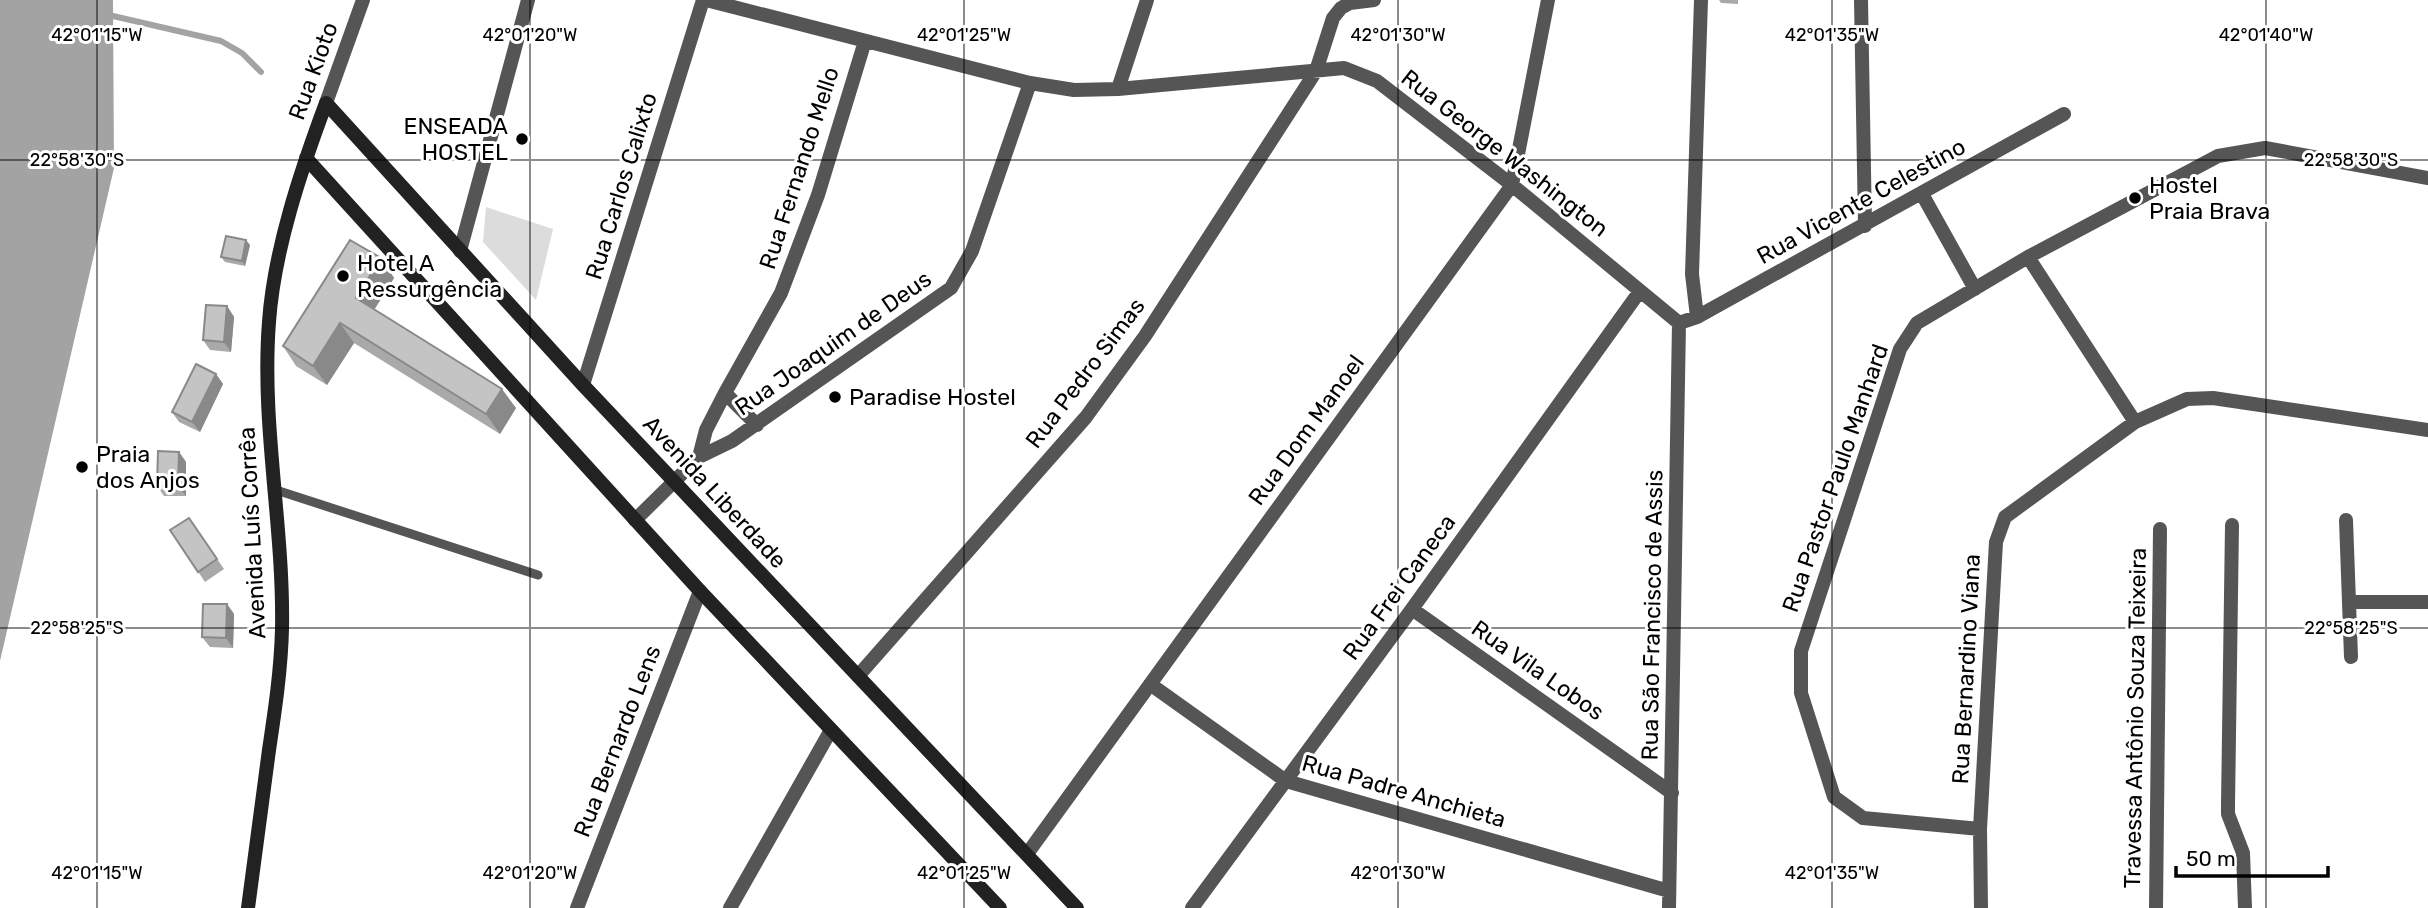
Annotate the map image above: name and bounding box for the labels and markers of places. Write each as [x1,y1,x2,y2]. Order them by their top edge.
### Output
place label: ENSEADA HOSTEL [403,112,508,166]
marker: ENSEADA HOSTEL [514,131,530,147]
place label: Hostel Praia Brava [2149,171,2270,225]
marker: Hostel Praia Brava [2127,190,2143,206]
place label: Hotel A Ressurgência [357,249,502,303]
marker: Hotel A Ressurgência [335,268,351,284]
place label: Paradise Hostel [849,383,1016,411]
marker: Paradise Hostel [827,389,843,405]
place label: Praia dos Anjos [96,440,200,494]
marker: Praia dos Anjos [74,459,90,475]

